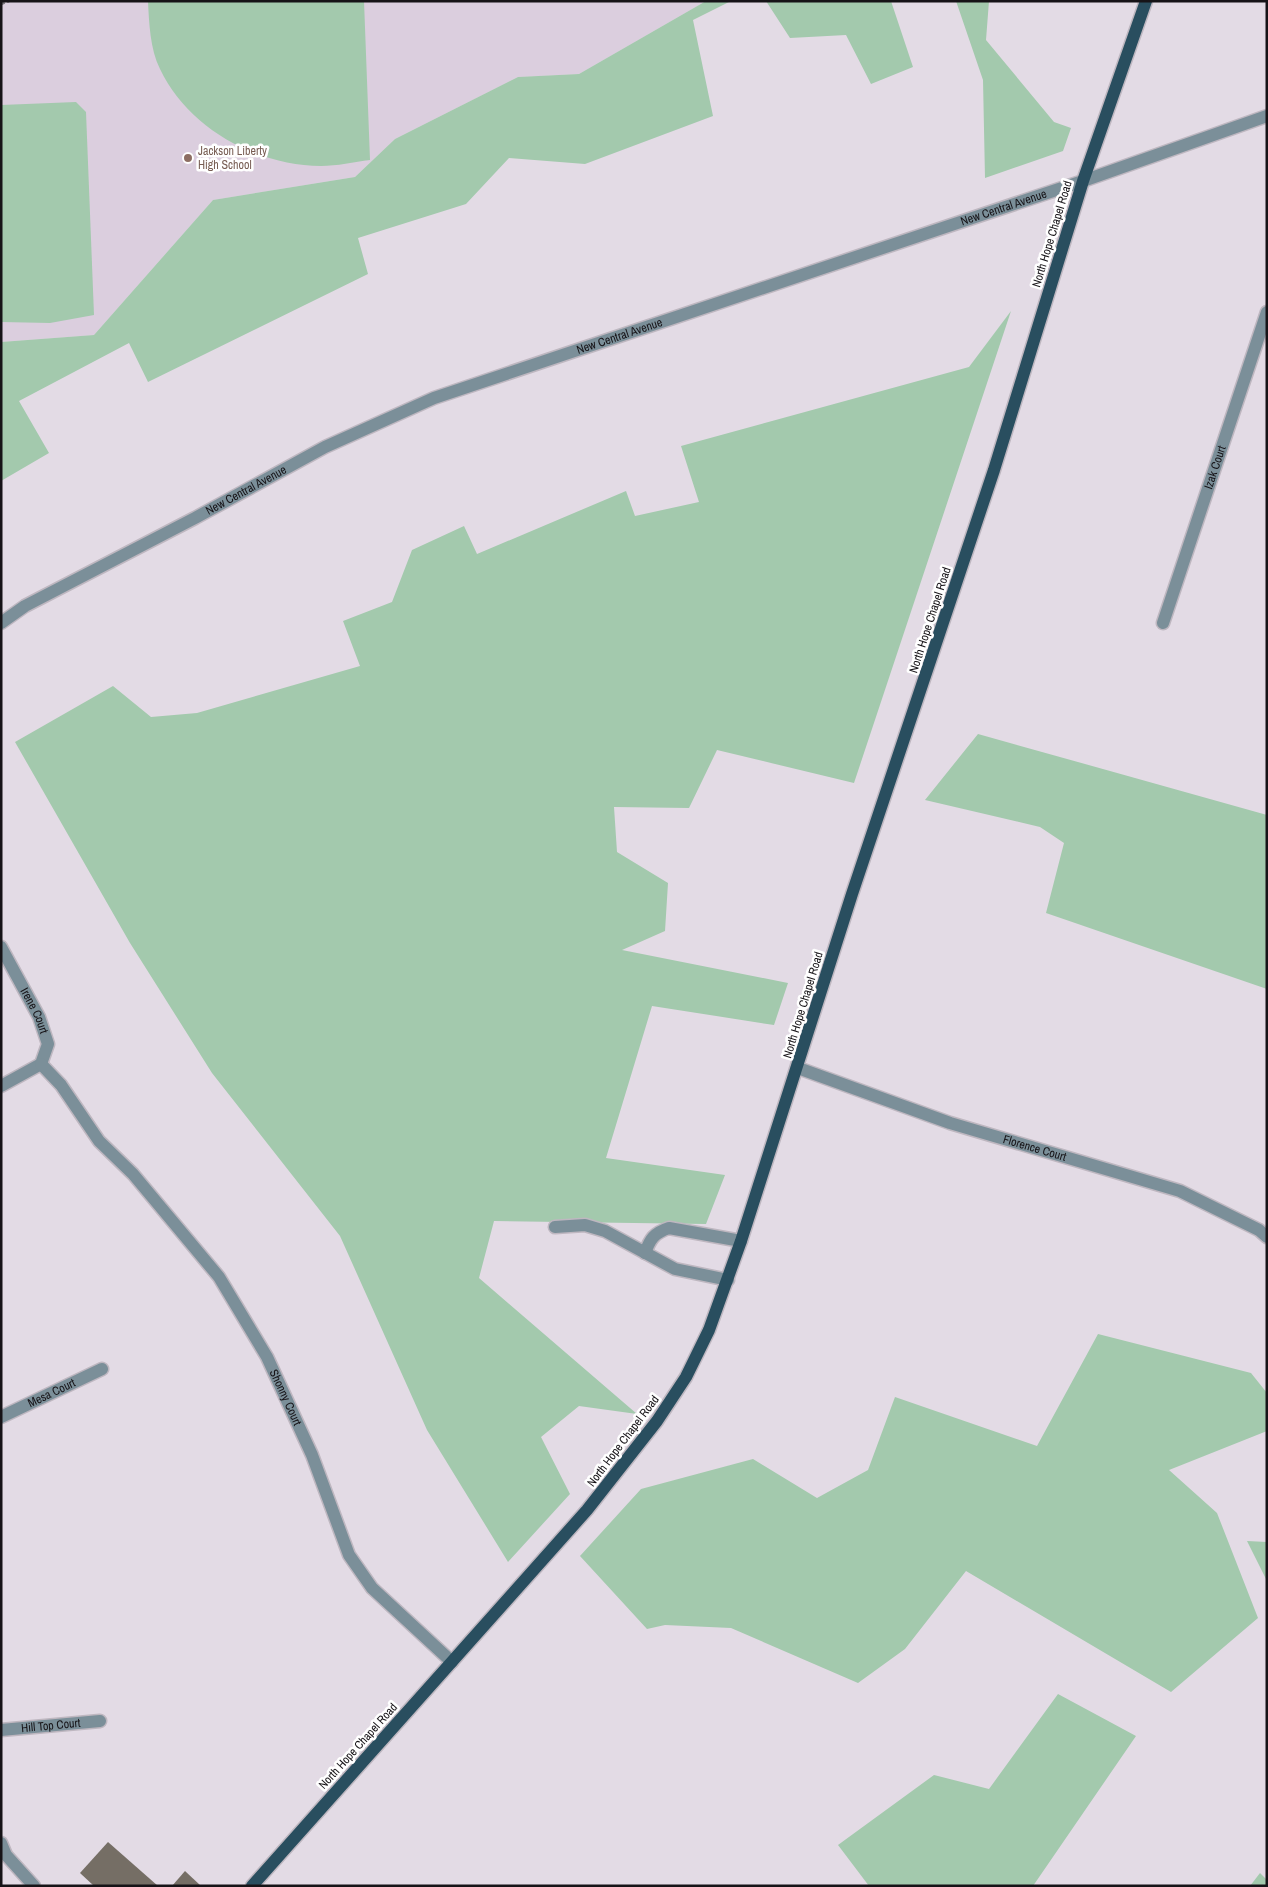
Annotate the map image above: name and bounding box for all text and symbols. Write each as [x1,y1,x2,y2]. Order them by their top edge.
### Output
place label: Jackson Liberty High School [198,143,267,173]
marker: Jackson Liberty High School [182,152,194,164]
street label: North Hope Chapel Road [1028,179,1076,289]
street label: New Central Avenue [958,186,1049,229]
street label: New Central Avenue [574,314,665,358]
street label: Izak Court [1200,443,1230,491]
street label: New Central Avenue [203,462,289,519]
street label: North Hope Chapel Road [905,565,955,675]
street label: North Hope Chapel Road [779,950,827,1060]
street label: Irene Court [17,985,52,1036]
street label: Florence Court [1001,1131,1069,1165]
street label: Shonny Court [266,1367,306,1428]
street label: Mesa Court [25,1375,78,1411]
street label: North Hope Chapel Road [583,1392,663,1490]
street label: North Hope Chapel Road [315,1700,401,1792]
street label: Hill Top Court [20,1715,81,1736]

